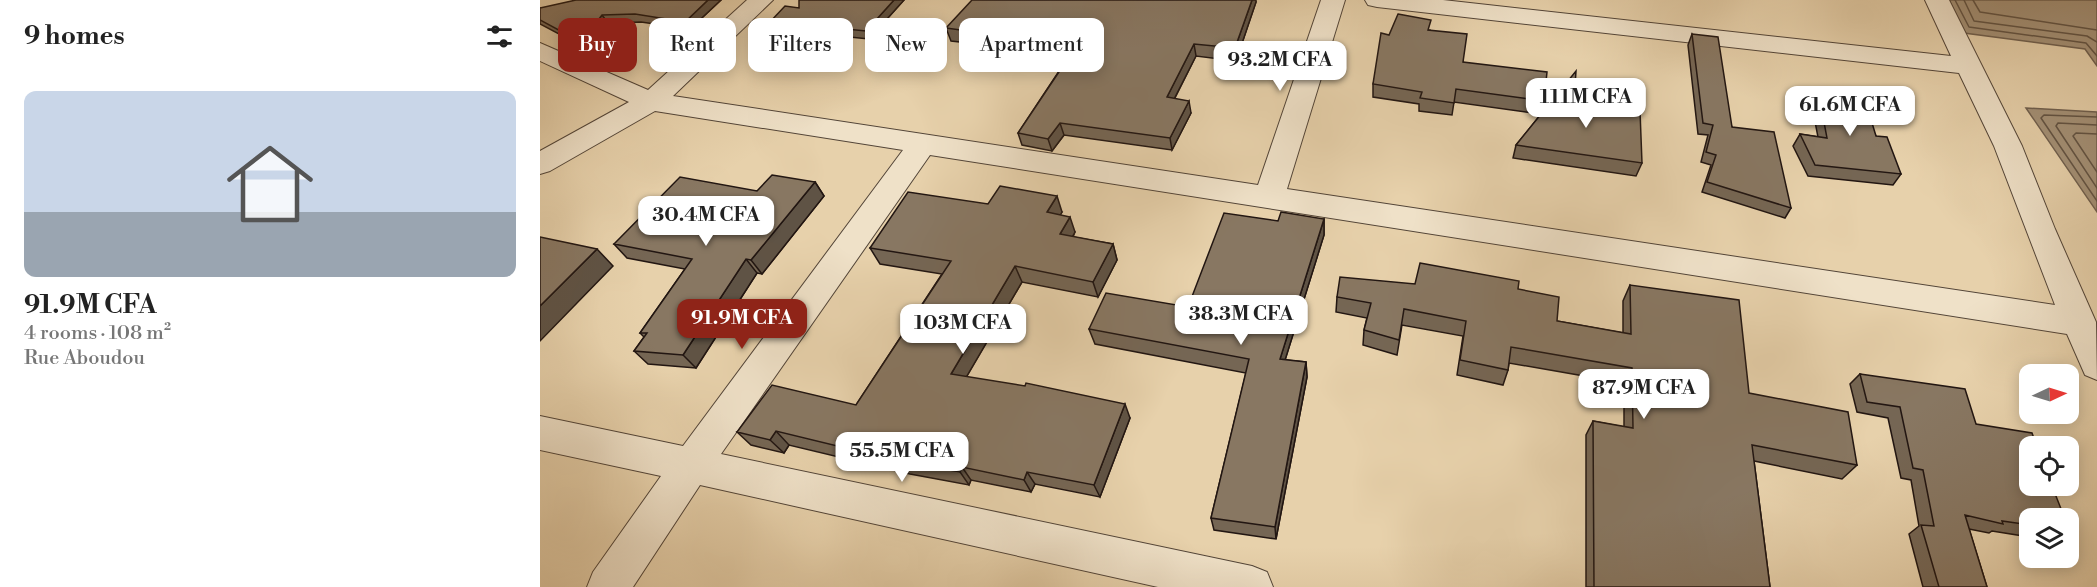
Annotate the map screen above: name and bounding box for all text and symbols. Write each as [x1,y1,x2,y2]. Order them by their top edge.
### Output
chip: Buy [558,18,637,72]
chip: Rent [649,18,736,72]
chip: Filters [748,18,853,72]
chip: New [865,18,947,72]
chip: Apartment [959,18,1104,72]
text: 9 homes [24,20,125,52]
icon: filters [483,20,516,53]
pin: 93.2M CFA [1211,41,1349,92]
text: 93.2M CFA [1228,48,1332,73]
pin: 111M CFA [1524,78,1648,129]
text: 111M CFA [1540,85,1632,110]
pin: 61.6M CFA [1781,86,1919,137]
text: 61.6M CFA [1799,93,1901,118]
icon: home [216,130,324,238]
pin: 30.4M CFA [637,196,775,247]
text: 30.4M CFA [652,203,760,228]
text: 91.9M CFA [24,289,157,321]
pin: 38.3M CFA [1172,295,1310,346]
pin: 91.9M CFA [673,299,811,350]
text: 38.3M CFA [1189,302,1293,327]
pin: 103M CFA [901,304,1025,355]
text: 91.9M CFA [691,306,793,331]
text: 103M CFA [914,311,1012,336]
text: 4 rooms · 108 m² [24,321,171,346]
text: Rue Aboudou [24,346,145,371]
north arrow [2019,364,2079,424]
map controls [2019,364,2079,568]
pin: 87.9M CFA [1575,369,1713,420]
text: 87.9M CFA [1592,376,1696,401]
pin: 55.5M CFA [833,432,971,483]
button: locate [2019,436,2079,496]
text: 55.5M CFA [850,439,954,464]
button: layers [2019,508,2079,568]

